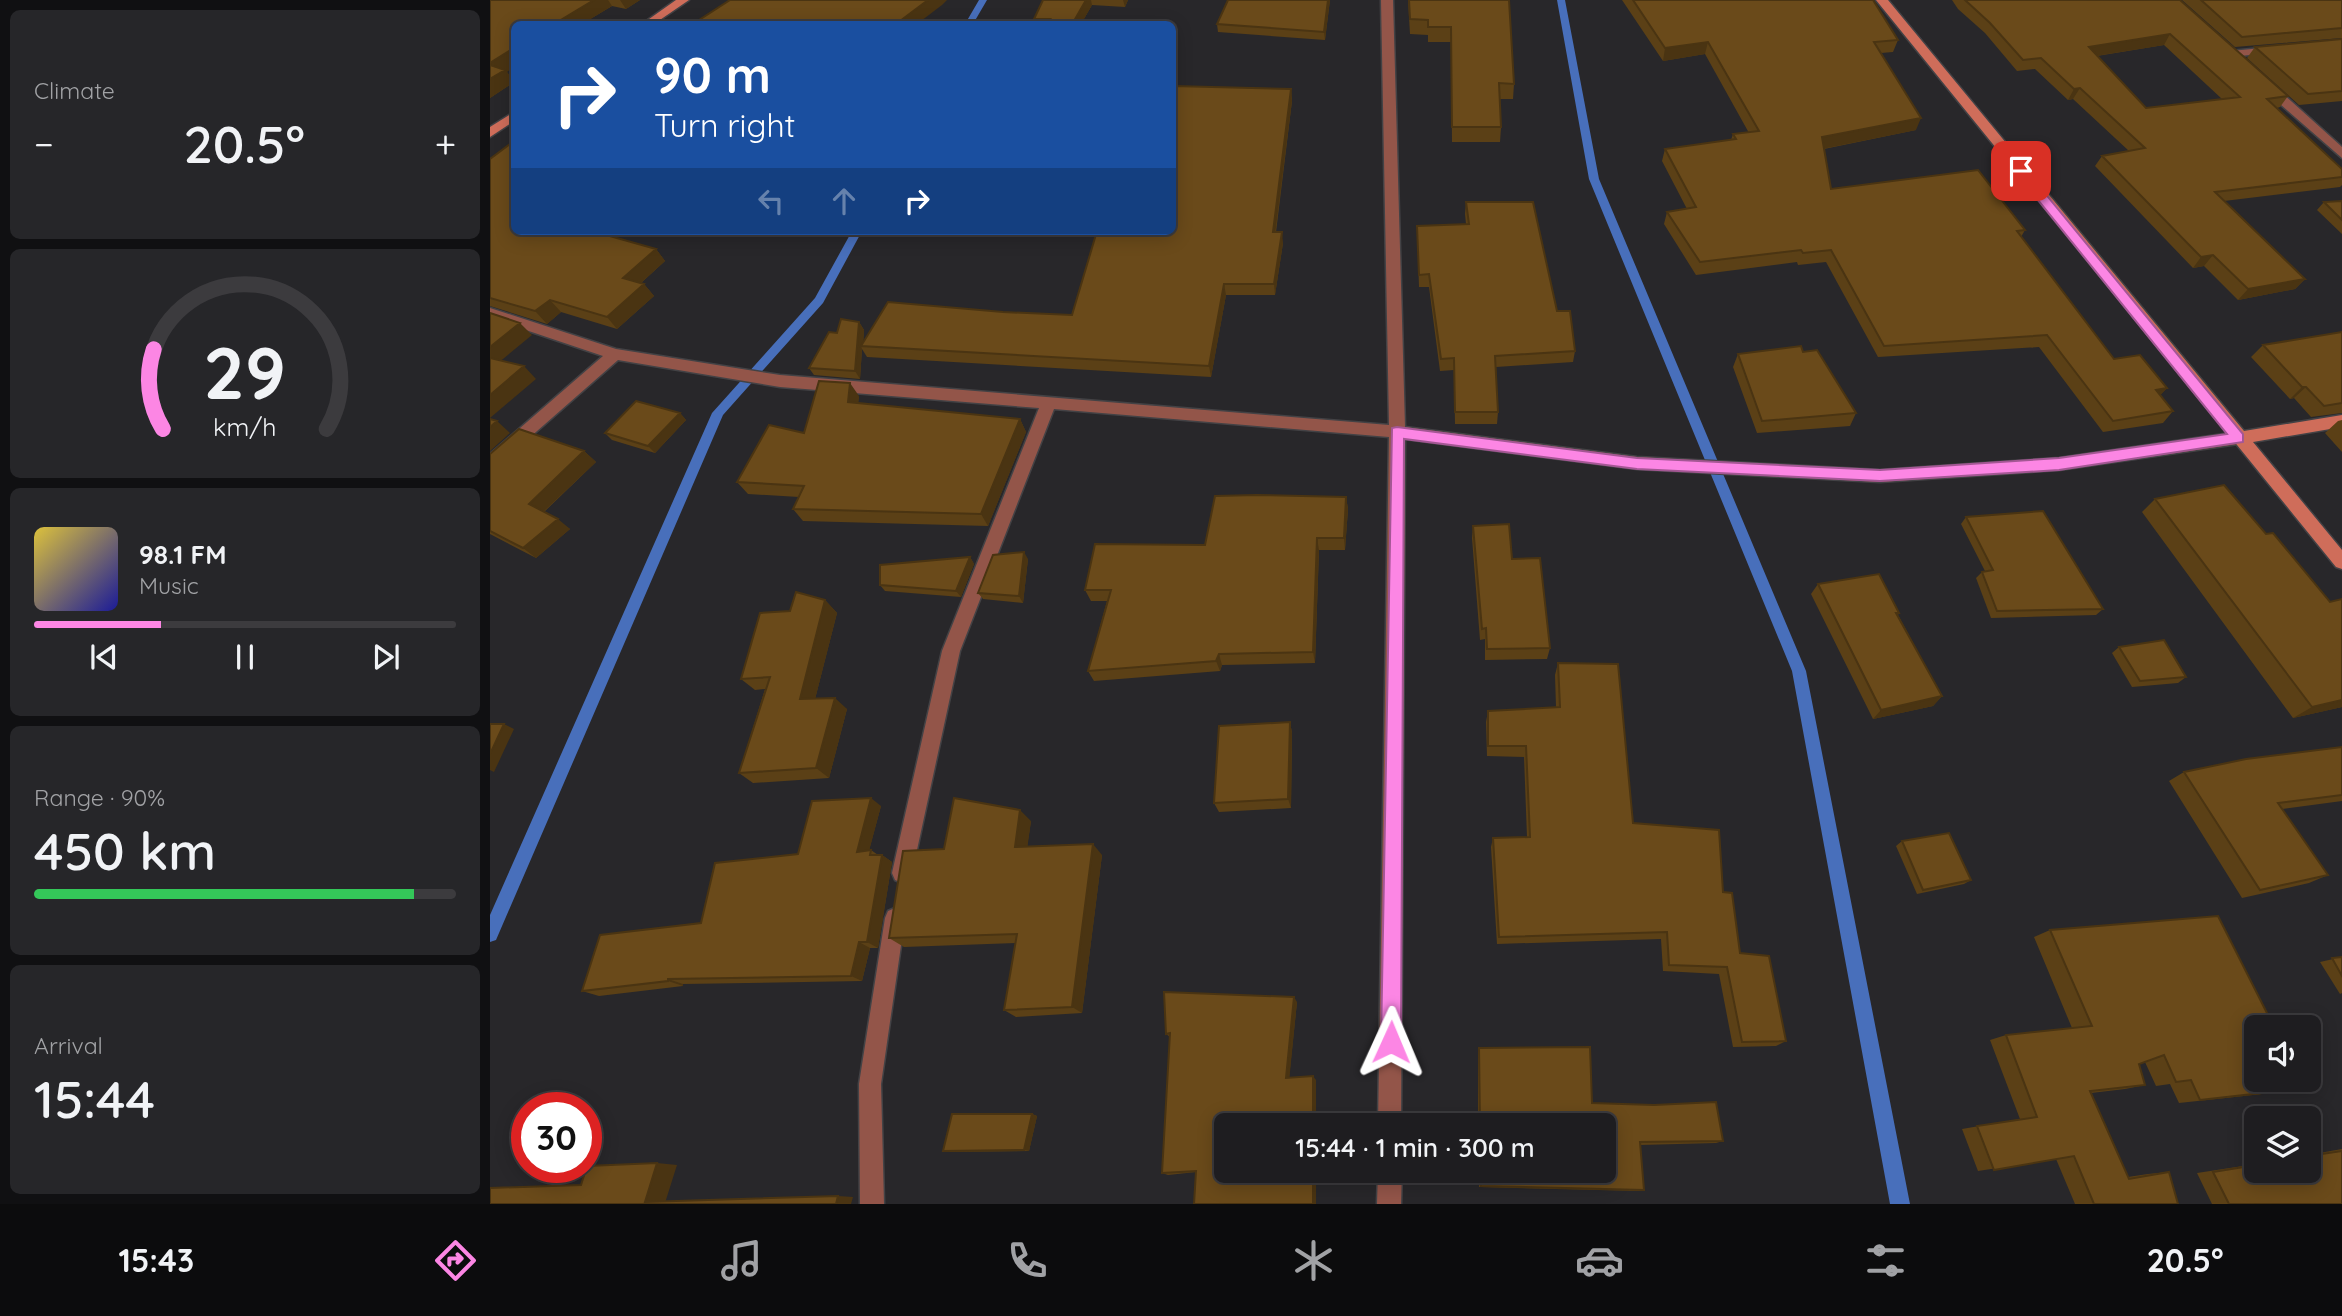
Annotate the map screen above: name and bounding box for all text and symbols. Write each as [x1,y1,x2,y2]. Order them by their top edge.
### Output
text: 90 m [654,44,771,105]
icon: right [539,49,630,140]
text: Climate [34,76,115,105]
text: Turn right [654,105,795,145]
text: 20.5° [183,111,305,176]
text: − [34,120,54,168]
text: + [435,120,456,168]
pin [1991,141,2051,201]
icon: arrive [2002,152,2040,190]
icon: left [752,182,790,220]
icon: ahead [825,182,863,220]
icon: right [898,182,936,220]
text: 29 [204,327,286,418]
text: km/h [213,411,277,442]
text: 98.1 FM [139,538,227,571]
text: Music [139,571,199,600]
icon: previous [85,638,123,676]
icon: pause [226,638,264,676]
icon: next [367,638,405,676]
text: Range · 90% [34,783,165,812]
text: 450 km [34,818,216,883]
position arrow [1354,1005,1428,1079]
map controls [2244,1015,2321,1183]
button: sound [2244,1015,2321,1092]
text: Arrival [34,1031,103,1060]
text: 15:44 [34,1066,155,1131]
speed limit sign: 30 [511,1092,602,1183]
button: layers [2244,1106,2321,1183]
text: 15:44 · 1 min · 300 m [1295,1131,1535,1164]
icon: directions [431,1236,480,1285]
icon: music [717,1236,766,1285]
icon: phone [1003,1236,1052,1285]
icon: climate [1289,1236,1338,1285]
icon: car [1575,1236,1624,1285]
icon: filters [1861,1236,1910,1285]
text: 15:43 [118,1240,194,1280]
text: 20.5° [2147,1240,2224,1280]

